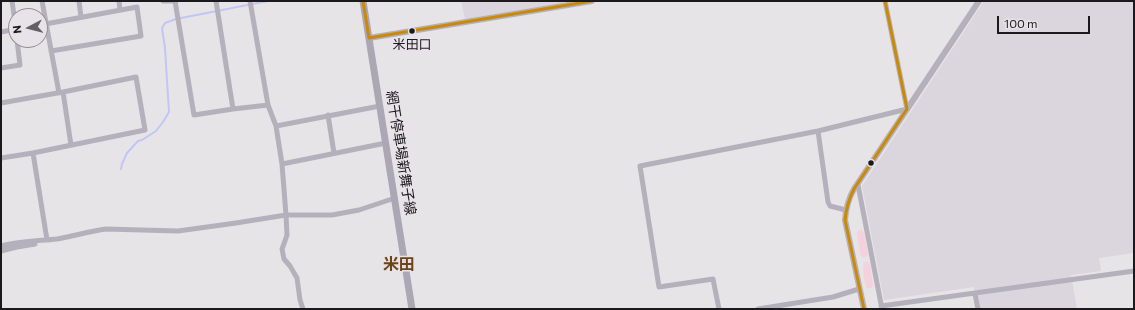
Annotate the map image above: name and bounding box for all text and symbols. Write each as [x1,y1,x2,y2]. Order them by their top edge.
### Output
north arrow [8,8,48,48]
scale bar [999,8,1092,34]
text: 100 m [1004,16,1038,30]
text: N [10,25,24,34]
marker: 米田口 [407,26,417,36]
place label: 米田口 [393,37,431,53]
street label: 網干停車場新舞子線 [383,89,419,217]
unlabelled marker [866,158,876,168]
district label: 米田 [383,255,415,275]

